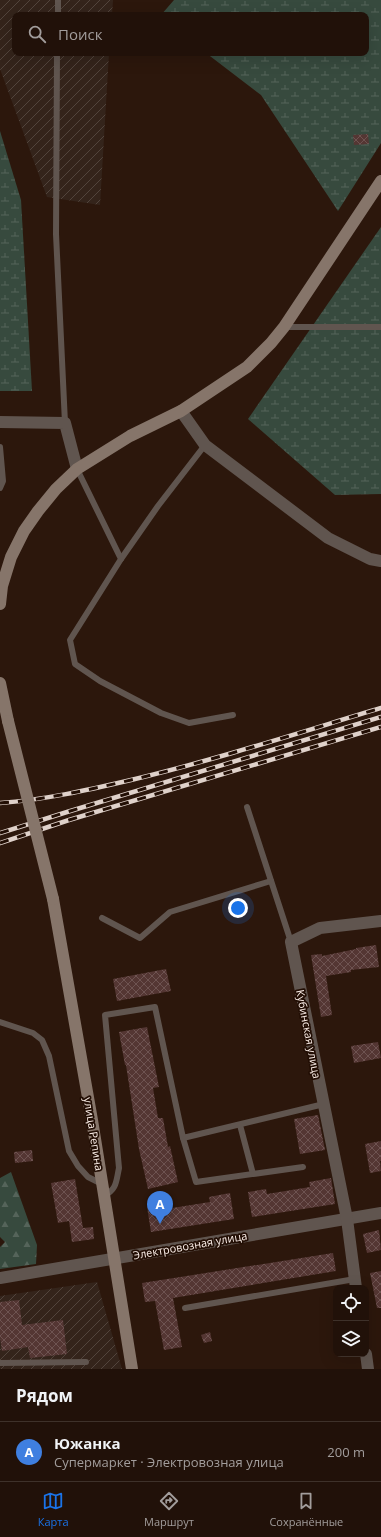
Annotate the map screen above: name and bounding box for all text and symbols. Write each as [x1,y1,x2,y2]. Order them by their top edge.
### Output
search box [12,12,369,56]
icon: search [26,23,48,45]
text: Поиск [58,24,102,44]
your location [228,898,248,918]
street label: Кубинская улица [293,988,325,1080]
street label: улица Репина [81,1096,107,1172]
pin: A [147,1191,173,1224]
street label: Электровозная улица [132,1228,248,1262]
map controls [333,1285,369,1357]
button: locate [333,1285,369,1321]
button: layers [333,1321,369,1357]
text: Рядом [16,1384,73,1407]
text: Южанка [54,1433,120,1453]
text: A [25,1443,33,1461]
text: 200 m [327,1443,365,1461]
text: Супермаркет · Электровозная улица [54,1453,284,1471]
tab: Карта [38,1490,69,1529]
tab: Маршрут [144,1490,194,1529]
tab: Сохранённые [269,1490,343,1529]

